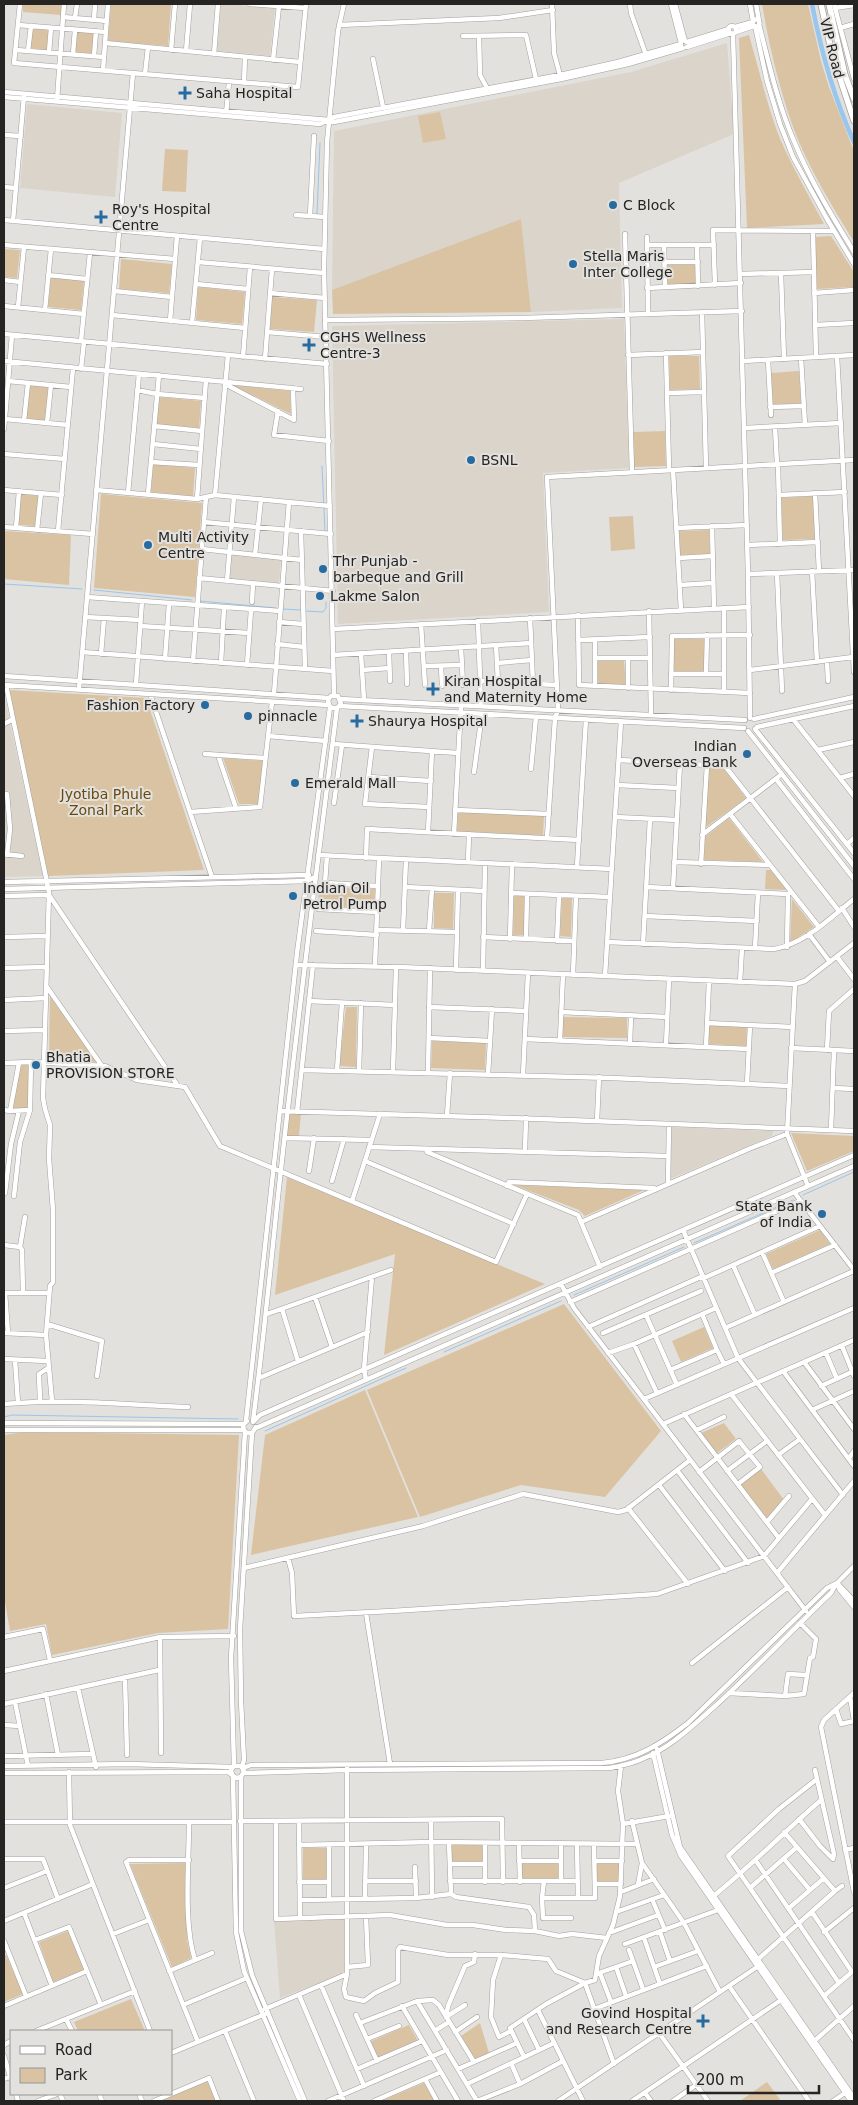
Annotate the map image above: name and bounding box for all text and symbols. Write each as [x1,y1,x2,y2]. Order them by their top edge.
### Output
street label: VIP Road [817,16,847,80]
place label: Saha Hospital [196,85,293,101]
marker: Saha Hospital [178,86,192,100]
place label: C Block [623,197,676,213]
marker: C Block [607,199,619,211]
place label: Roy's Hospital Centre [112,201,211,233]
marker: Roy's Hospital Centre [94,210,108,224]
place label: Stella Maris Inter College [583,248,673,280]
marker: Stella Maris Inter College [567,258,579,270]
place label: CGHS Wellness Centre-3 [320,329,426,361]
marker: CGHS Wellness Centre-3 [302,338,316,352]
place label: BSNL [481,452,518,468]
marker: BSNL [465,454,477,466]
place label: Multi Activity Centre [158,529,249,561]
marker: Multi Activity Centre [142,539,154,551]
place label: Thr Punjab - barbeque and Grill [332,553,464,585]
marker: Thr Punjab - barbeque and Grill [317,563,329,575]
place label: Lakme Salon [330,588,420,604]
marker: Lakme Salon [314,590,326,602]
place label: Kiran Hospital and Maternity Home [444,673,587,705]
marker: Kiran Hospital and Maternity Home [426,682,440,696]
place label: Fashion Factory [87,697,195,713]
marker: Fashion Factory [199,699,211,711]
place label: pinnacle [258,708,317,724]
marker: pinnacle [242,710,254,722]
place label: Shaurya Hospital [368,713,487,729]
marker: Shaurya Hospital [350,714,364,728]
place label: Indian Overseas Bank [632,738,738,770]
marker: Indian Overseas Bank [741,748,753,760]
place label: Emerald Mall [305,775,396,791]
marker: Emerald Mall [289,777,301,789]
park label: Jyotiba Phule Zonal Park [60,786,151,818]
place label: Indian Oil Petrol Pump [303,880,387,912]
marker: Indian Oil Petrol Pump [287,890,299,902]
place label: Bhatia PROVISION STORE [46,1049,175,1081]
marker: Bhatia PROVISION STORE [30,1059,42,1071]
place label: State Bank of India [735,1198,813,1230]
marker: State Bank of India [816,1208,828,1220]
place label: Govind Hospital and Research Centre [546,2005,692,2037]
marker: Govind Hospital and Research Centre [696,2014,710,2028]
legend [10,2030,172,2095]
text: Road [55,2041,93,2059]
scale bar [688,2062,819,2094]
text: Park [55,2066,88,2084]
text: 200 m [696,2071,744,2089]

